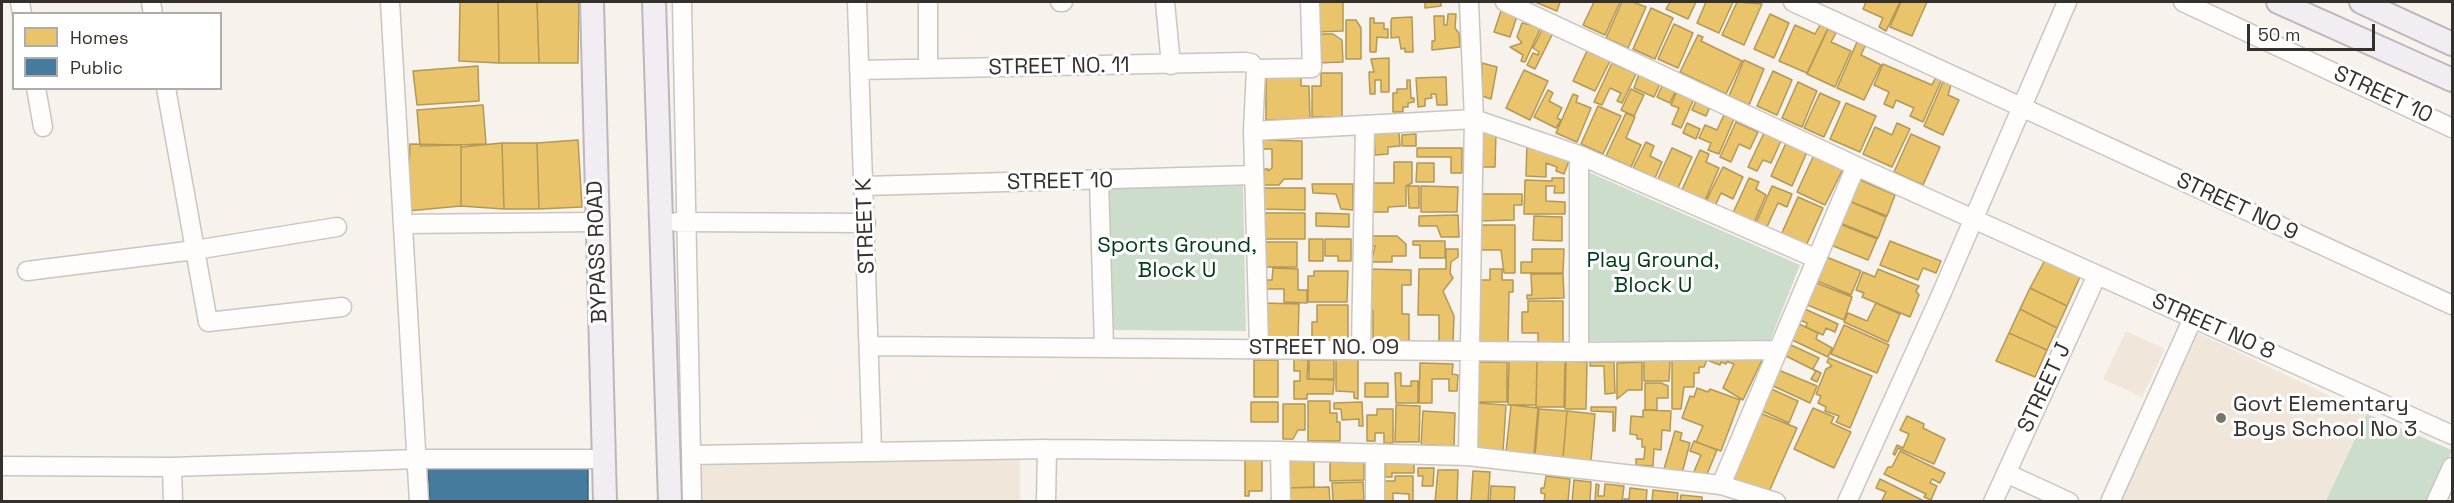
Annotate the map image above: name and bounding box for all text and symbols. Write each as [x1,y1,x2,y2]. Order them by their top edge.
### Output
legend [12,12,222,90]
scale bar [2250,12,2378,50]
text: 50 m [2258,23,2300,46]
text: Homes [70,26,129,49]
street label: STREET NO. 11 [988,53,1130,81]
text: Public [70,56,123,79]
street label: STREET 10 [2329,61,2437,129]
street label: STREET NO 9 [2172,167,2302,247]
street label: STREET 10 [1007,168,1113,196]
street label: STREET K [851,177,881,275]
street label: BYPASS ROAD [582,180,614,324]
park label: Sports Ground, Block U [1097,233,1257,284]
park label: Play Ground, Block U [1587,248,1719,300]
street label: STREET NO 8 [2147,288,2279,366]
street label: STREET NO. 09 [1249,335,1399,361]
street label: STREET J [2013,339,2077,437]
place label: Govt Elementary Boys School No 3 [2233,392,2417,444]
marker: Govt Elementary Boys School No 3 [2214,411,2228,425]

